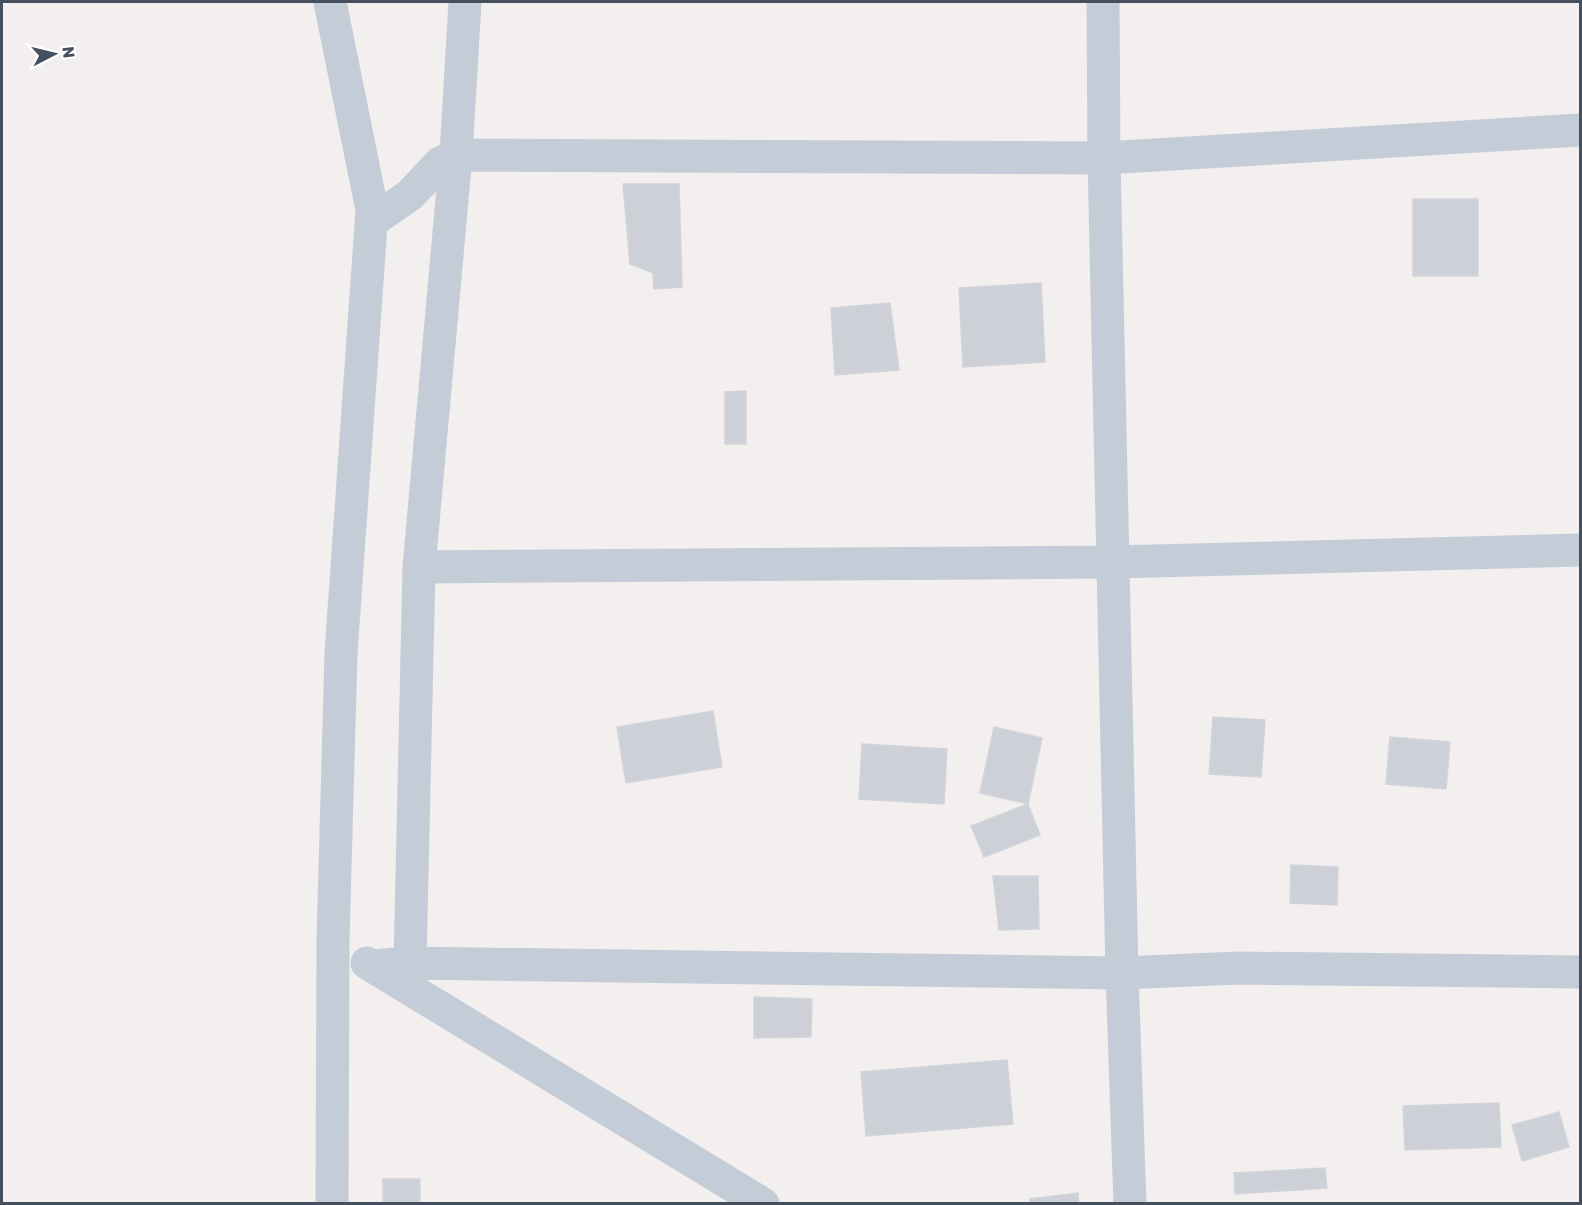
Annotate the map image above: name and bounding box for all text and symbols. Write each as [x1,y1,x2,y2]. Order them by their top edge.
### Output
north arrow [24,24,84,84]
text: N [58,45,79,59]

